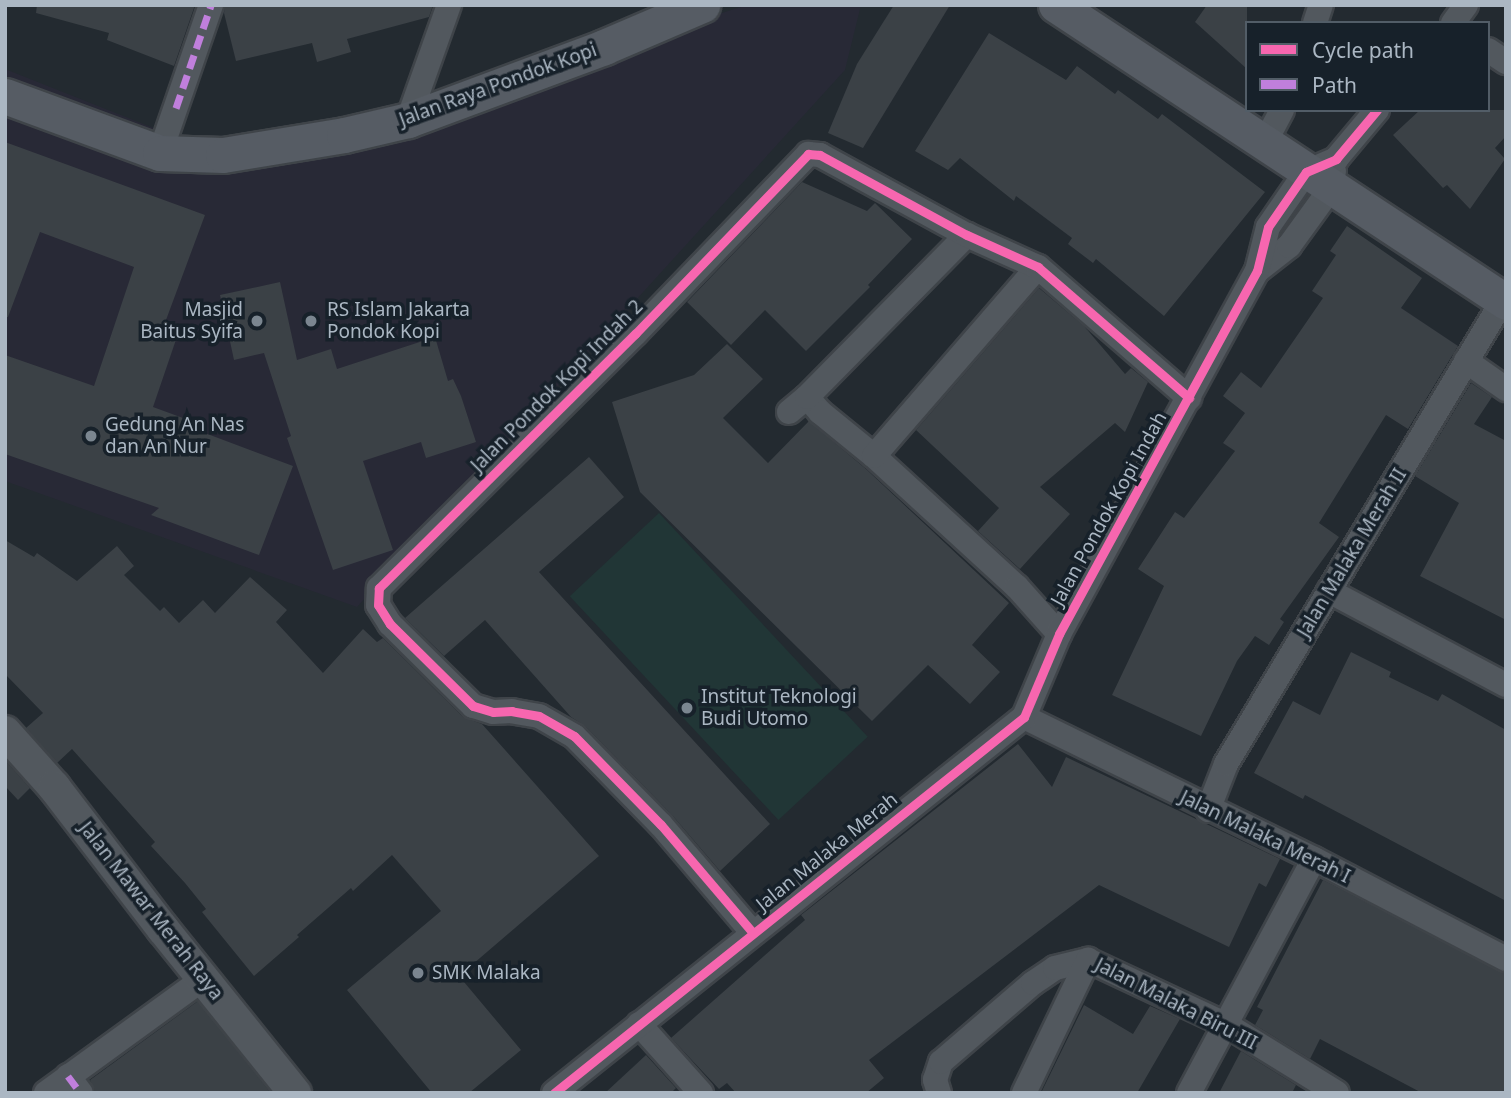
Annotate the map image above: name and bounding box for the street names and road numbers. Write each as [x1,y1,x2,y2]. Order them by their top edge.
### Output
street label: Jalan Raya Pondok Kopi [396,39,600,131]
street label: Jalan Pondok Kopi Indah 2 [466,295,648,477]
street label: Jalan Pondok Kopi Indah [1046,408,1172,610]
street label: Jalan Malaka Merah II [1293,464,1411,642]
street label: Jalan Malaka Merah I [1176,786,1354,888]
street label: Jalan Malaka Merah [752,788,902,916]
street label: Jalan Mawar Merah Raya [74,817,228,1005]
street label: Jalan Malaka Biru III [1091,953,1261,1055]

